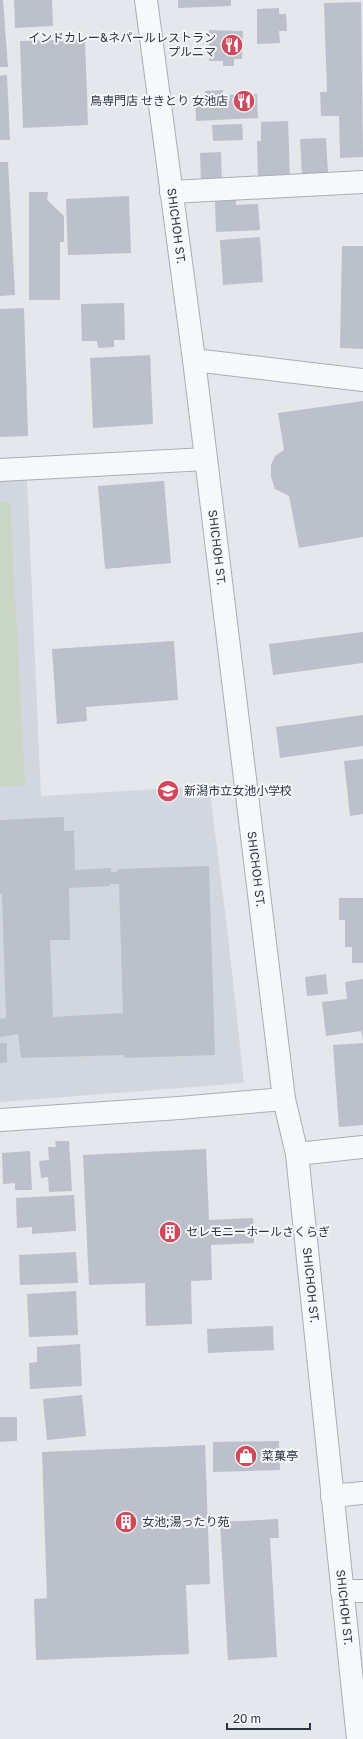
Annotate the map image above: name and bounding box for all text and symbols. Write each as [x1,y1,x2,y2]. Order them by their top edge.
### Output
place label: インドカレー&ネパールレストラン プルニマ [28,30,216,59]
restaurant icon: インドカレー&ネパールレストラン プルニマ [219,32,245,58]
restaurant icon: 鳥専門店 せきとり 女池店 [231,88,257,114]
place label: 鳥専門店 せきとり 女池店 [90,93,228,108]
street label: SHICHOH ST. [164,187,189,265]
street label: SHICHOH ST. [205,509,229,586]
school or university icon: 新潟市立女池小学校 [155,778,181,804]
place label: 新潟市立女池小学校 [184,783,292,798]
street label: SHICHOH ST. [244,830,269,908]
building icon: セレモニーホールさくらぎ [157,1219,183,1245]
place label: セレモニーホールさくらぎ [186,1224,330,1239]
street label: SHICHOH ST. [300,1246,323,1324]
shop icon: 菜菓亭 [233,1443,259,1469]
place label: 菜菓亭 [262,1448,298,1463]
building icon: 女池;湯ったり苑 [113,1509,139,1535]
place label: 女池;湯ったり苑 [142,1514,230,1529]
street label: SHICHOH ST. [333,1569,356,1646]
scale bar [227,1705,310,1731]
text: 20 m [233,1711,261,1726]

